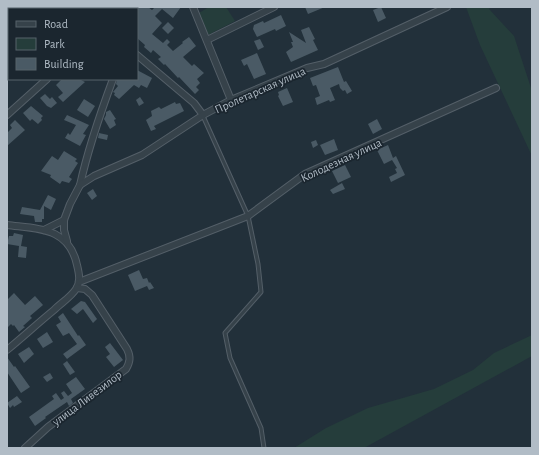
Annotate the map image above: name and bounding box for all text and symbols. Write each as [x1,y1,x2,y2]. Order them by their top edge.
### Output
legend [8,8,138,80]
text: Road [44,18,68,30]
text: Park [44,38,65,50]
text: Building [44,58,84,70]
street label: Пролетарская улица [213,64,308,116]
street label: Колодезная улица [299,136,384,185]
street label: улица Ливезилор [49,368,125,429]

